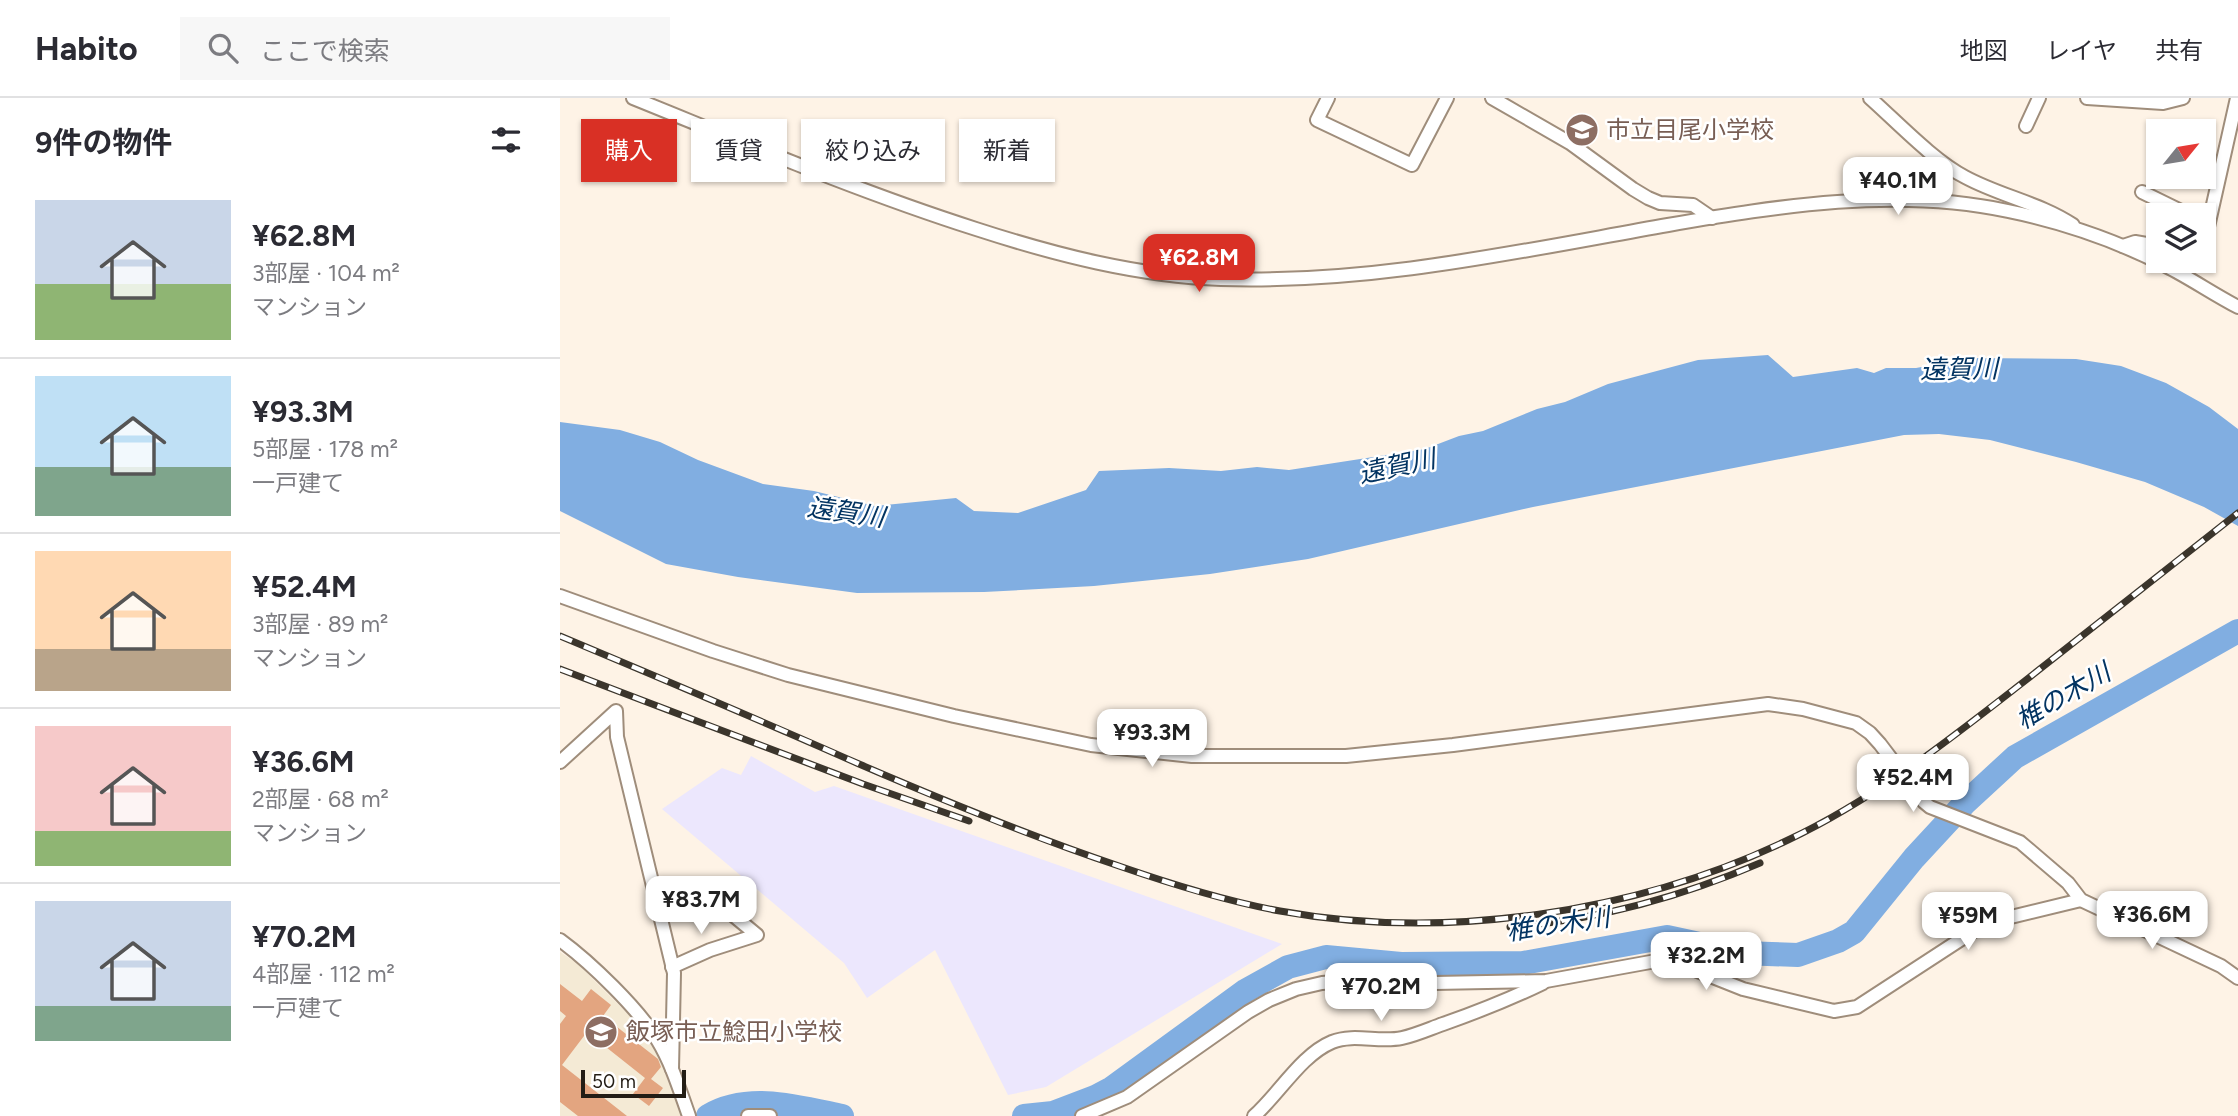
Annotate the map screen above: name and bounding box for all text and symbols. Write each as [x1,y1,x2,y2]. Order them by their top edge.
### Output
search box [180,17,670,80]
text: Habito [35,29,138,68]
icon: search [204,29,242,67]
text: ここで検索 [260,35,390,67]
text: 地図 [1960,36,2008,65]
text: レイヤ [2046,36,2117,65]
text: 共有 [2155,36,2203,65]
school or university icon: 市立目尾小学校 [1563,111,1601,149]
place label: 市立目尾小学校 [1606,115,1774,144]
chip: 購入 [581,119,677,182]
chip: 賃貸 [691,119,787,182]
chip: 絞り込み [801,119,945,182]
chip: 新着 [959,119,1055,182]
north arrow [2146,119,2216,189]
map controls [2146,119,2216,273]
icon: filters [487,121,525,159]
text: 9件の物件 [35,124,172,161]
pin: ¥40.1M [1841,158,1955,217]
text: ¥40.1M [1859,166,1937,194]
button: layers [2146,203,2216,273]
text: ¥62.8M [252,217,356,254]
icon: home [91,228,175,312]
pin: ¥62.8M [1142,234,1256,294]
text: ¥62.8M [1159,243,1239,271]
text: 3部屋 · 104 m² [252,259,400,287]
text: マンション [252,293,367,321]
water label: 遠賀川 [1920,352,2001,386]
text: ¥93.3M [252,393,354,430]
icon: home [91,404,175,488]
text: 5部屋 · 178 m² [252,435,398,463]
water label: 遠賀川 [1356,442,1441,490]
text: 一戸建て [252,469,344,497]
water label: 遠賀川 [805,491,890,534]
text: ¥52.4M [252,568,357,605]
icon: home [91,579,175,663]
text: 3部屋 · 89 m² [252,610,388,638]
text: マンション [252,644,367,672]
water label: 椎の木川 [2010,655,2119,736]
pin: ¥93.3M [1095,710,1209,769]
text: ¥93.3M [1113,718,1191,746]
text: ¥36.6M [252,743,355,780]
icon: home [91,754,175,838]
pin: ¥52.4M [1856,754,1970,814]
text: ¥52.4M [1873,763,1953,791]
text: 2部屋 · 68 m² [252,785,389,813]
text: マンション [252,819,367,847]
pin: ¥83.7M [644,876,758,936]
text: ¥83.7M [662,885,740,913]
pin: ¥59M [1927,892,2009,952]
pin: ¥36.6M [2095,892,2209,951]
text: ¥36.6M [2113,900,2191,928]
water label: 椎の木川 [1504,901,1615,947]
text: ¥59M [1938,901,1998,929]
text: ¥70.2M [252,918,357,955]
icon: home [91,929,175,1013]
pin: ¥32.2M [1649,932,1763,992]
text: ¥32.2M [1667,941,1745,969]
text: 4部屋 · 112 m² [252,960,395,988]
pin: ¥70.2M [1324,964,1438,1023]
text: ¥70.2M [1341,972,1421,1000]
text: 一戸建て [252,994,344,1022]
school or university icon: 飯塚市立鯰田小学校 [582,1013,620,1051]
place label: 飯塚市立鯰田小学校 [626,1017,842,1046]
scale bar [581,1067,686,1099]
text: 50 m [592,1070,636,1093]

